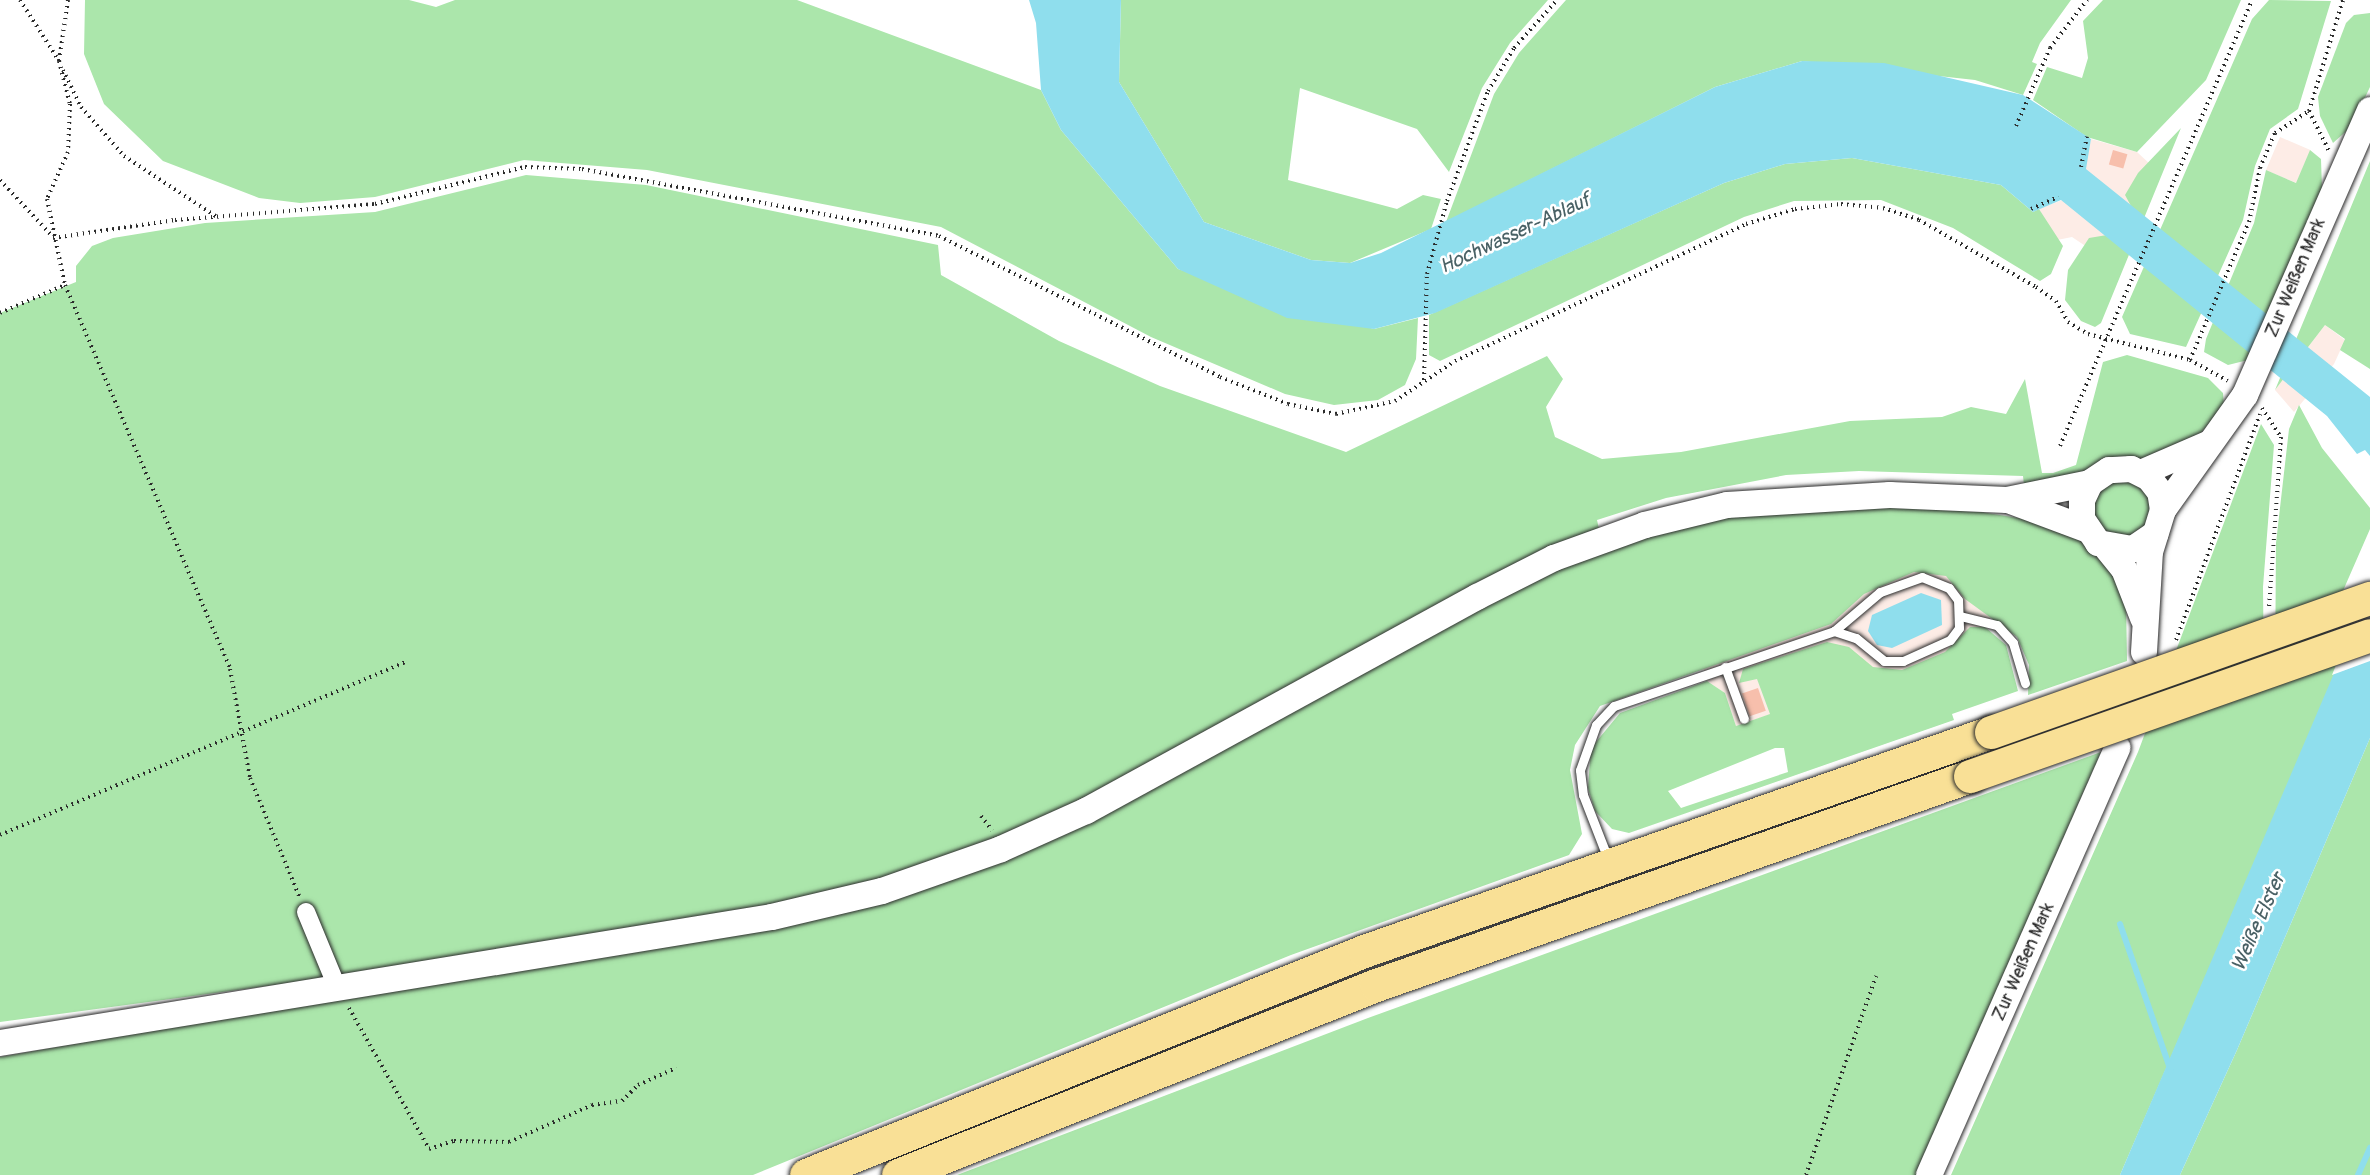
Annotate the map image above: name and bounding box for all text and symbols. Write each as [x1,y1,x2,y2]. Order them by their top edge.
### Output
water label: Hochwasser-Ablauf [1436,188,1594,278]
street label: Zur Weißen Mark [2261,215,2331,341]
water label: Weiße Elster [2226,869,2290,975]
street label: Zur Weißen Mark [1988,900,2060,1024]

